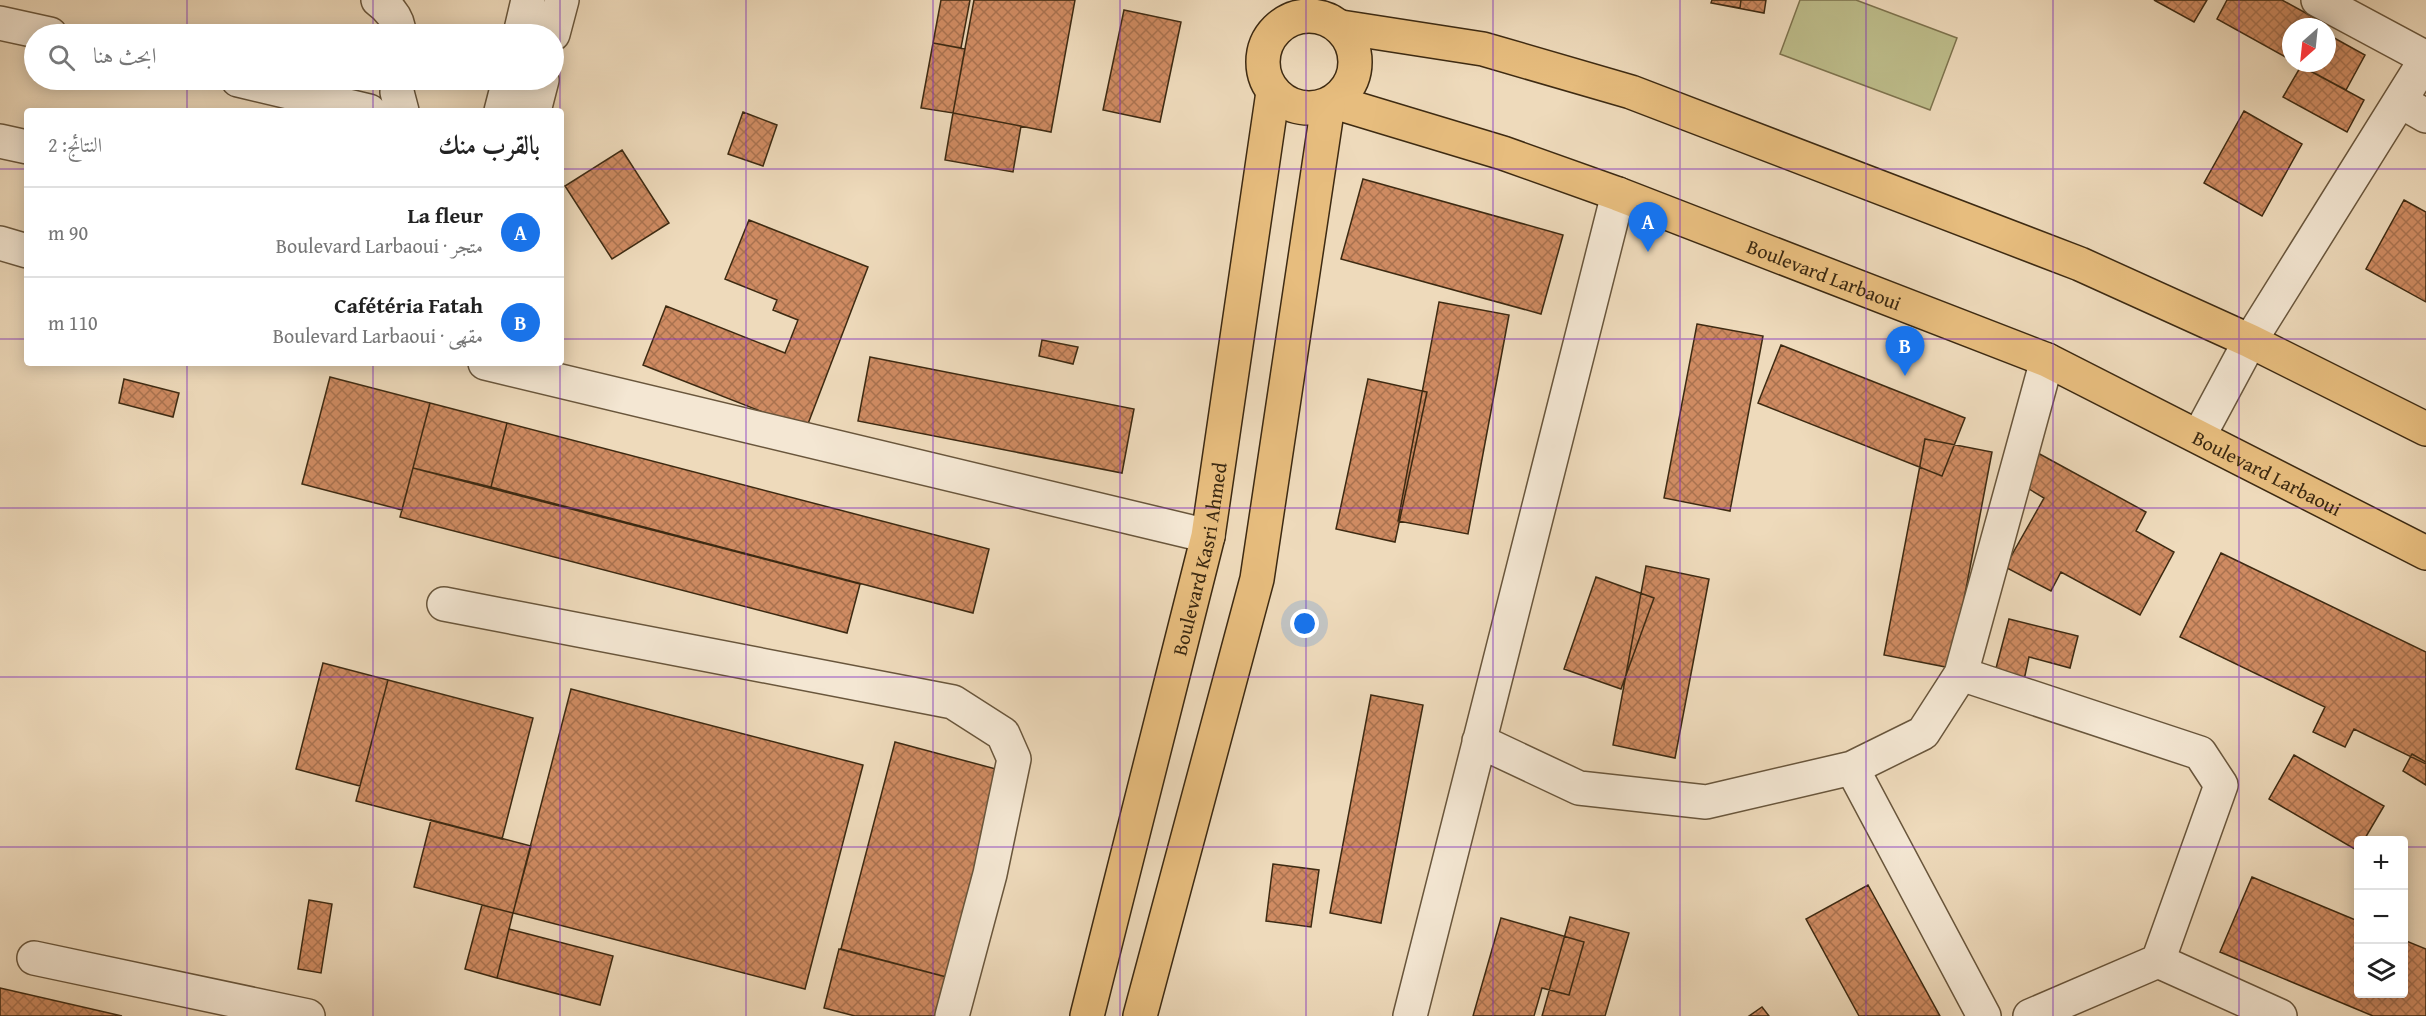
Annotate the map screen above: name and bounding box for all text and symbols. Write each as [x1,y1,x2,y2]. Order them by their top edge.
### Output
north arrow [2282,18,2336,72]
search box [24,24,564,90]
text: ابحث هنا [93,39,157,71]
icon: search [45,41,78,74]
text: بالقرب منك [438,125,540,164]
text: النتائج: 2 [48,130,102,159]
text: La fleur [407,199,483,231]
pin: A [1628,202,1668,252]
text: 90 m [48,218,88,247]
text: A [514,218,527,247]
text: متجر · Boulevard Larbaoui [276,231,483,260]
street label: Boulevard Larbaoui [1743,231,1906,317]
text: Cafétéria Fatah [334,289,483,321]
text: 110 m [48,308,98,337]
text: B [514,308,527,337]
text: مقهى · Boulevard Larbaoui [273,321,483,350]
pin: B [1886,326,1924,376]
street label: Boulevard Larbaoui [2188,422,2347,522]
street label: Boulevard Kasri Ahmed [1164,460,1233,658]
your location [1290,609,1319,638]
map controls [2354,836,2408,998]
button: + [2354,836,2408,890]
button: − [2354,890,2408,944]
button: layers [2354,944,2408,998]

